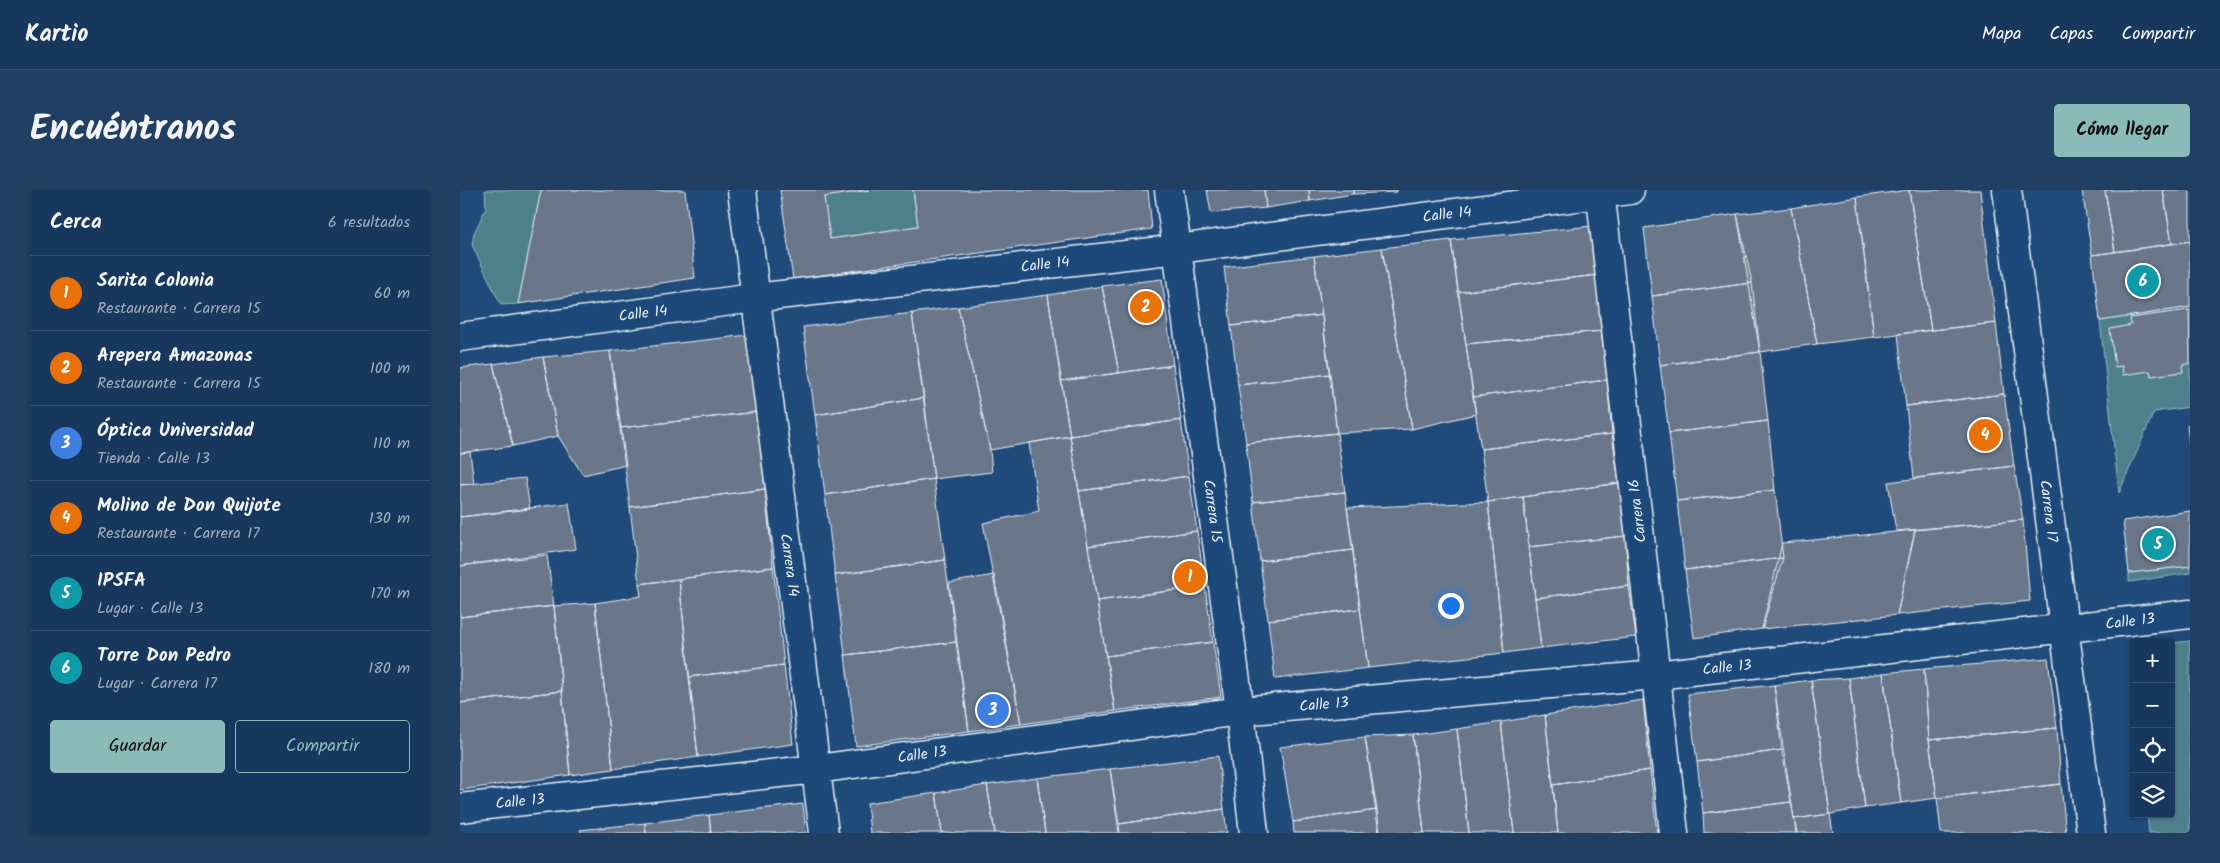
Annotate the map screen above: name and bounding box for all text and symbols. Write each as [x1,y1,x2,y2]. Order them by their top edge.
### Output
text: Kartio [25,15,88,54]
text: Mapa [1982,20,2022,49]
text: Capas [2050,20,2094,49]
text: Compartir [2122,20,2195,49]
text: Encuéntranos [30,102,236,158]
button: Cómo llegar [2054,104,2190,157]
street label: Calle 14 [1421,200,1473,230]
text: Cerca [50,206,102,239]
text: 6 resultados [328,210,410,235]
street label: Calle 14 [1019,250,1071,280]
pin: 6 [2127,262,2159,300]
text: Sarita Colonia [97,266,214,296]
text: 1 [64,281,68,306]
text: 60 m [374,281,410,306]
pin: 2 [1130,288,1162,326]
text: Restaurante · Carrera 15 [97,296,261,321]
street label: Calle 14 [617,299,669,329]
text: Arepera Amazonas [97,341,253,371]
text: 2 [61,356,71,381]
text: 100 m [370,356,410,381]
text: Restaurante · Carrera 15 [97,371,261,396]
text: Óptica Universidad [97,416,254,446]
pin: 4 [1969,416,2001,454]
text: 3 [62,431,70,456]
text: 110 m [373,431,410,456]
text: Tienda · Calle 13 [97,446,210,471]
street label: Carrera 15 [1196,478,1228,545]
street label: Carrera 16 [1622,478,1654,544]
street label: Carrera 17 [2032,479,2064,545]
text: Molino de Don Quijote [97,491,281,521]
text: 4 [62,506,70,531]
text: 130 m [369,506,410,531]
text: Restaurante · Carrera 17 [97,521,260,546]
pin: 5 [2142,525,2174,563]
street label: Carrera 14 [773,532,805,598]
pin: 1 [1174,558,1206,596]
text: IPSFA [97,566,146,596]
text: 5 [62,581,70,606]
text: 170 m [370,581,410,606]
your location [1438,593,1464,619]
text: Lugar · Calle 13 [97,596,203,621]
street label: Calle 13 [2104,607,2157,637]
map controls [2130,638,2175,818]
button: + [2130,638,2175,683]
text: Torre Don Pedro [97,641,231,671]
street label: Calle 13 [1701,653,1753,683]
text: 6 [62,656,70,681]
text: 180 m [368,656,410,681]
text: Lugar · Carrera 17 [97,671,217,696]
button: − [2130,683,2175,728]
pin: 3 [977,691,1009,729]
street label: Calle 13 [1298,691,1350,719]
button: Guardar [50,720,225,773]
button: Compartir [235,720,410,773]
button: locate [2130,728,2175,773]
street label: Calle 13 [896,740,949,770]
button: layers [2130,773,2175,818]
street label: Calle 13 [494,787,546,817]

